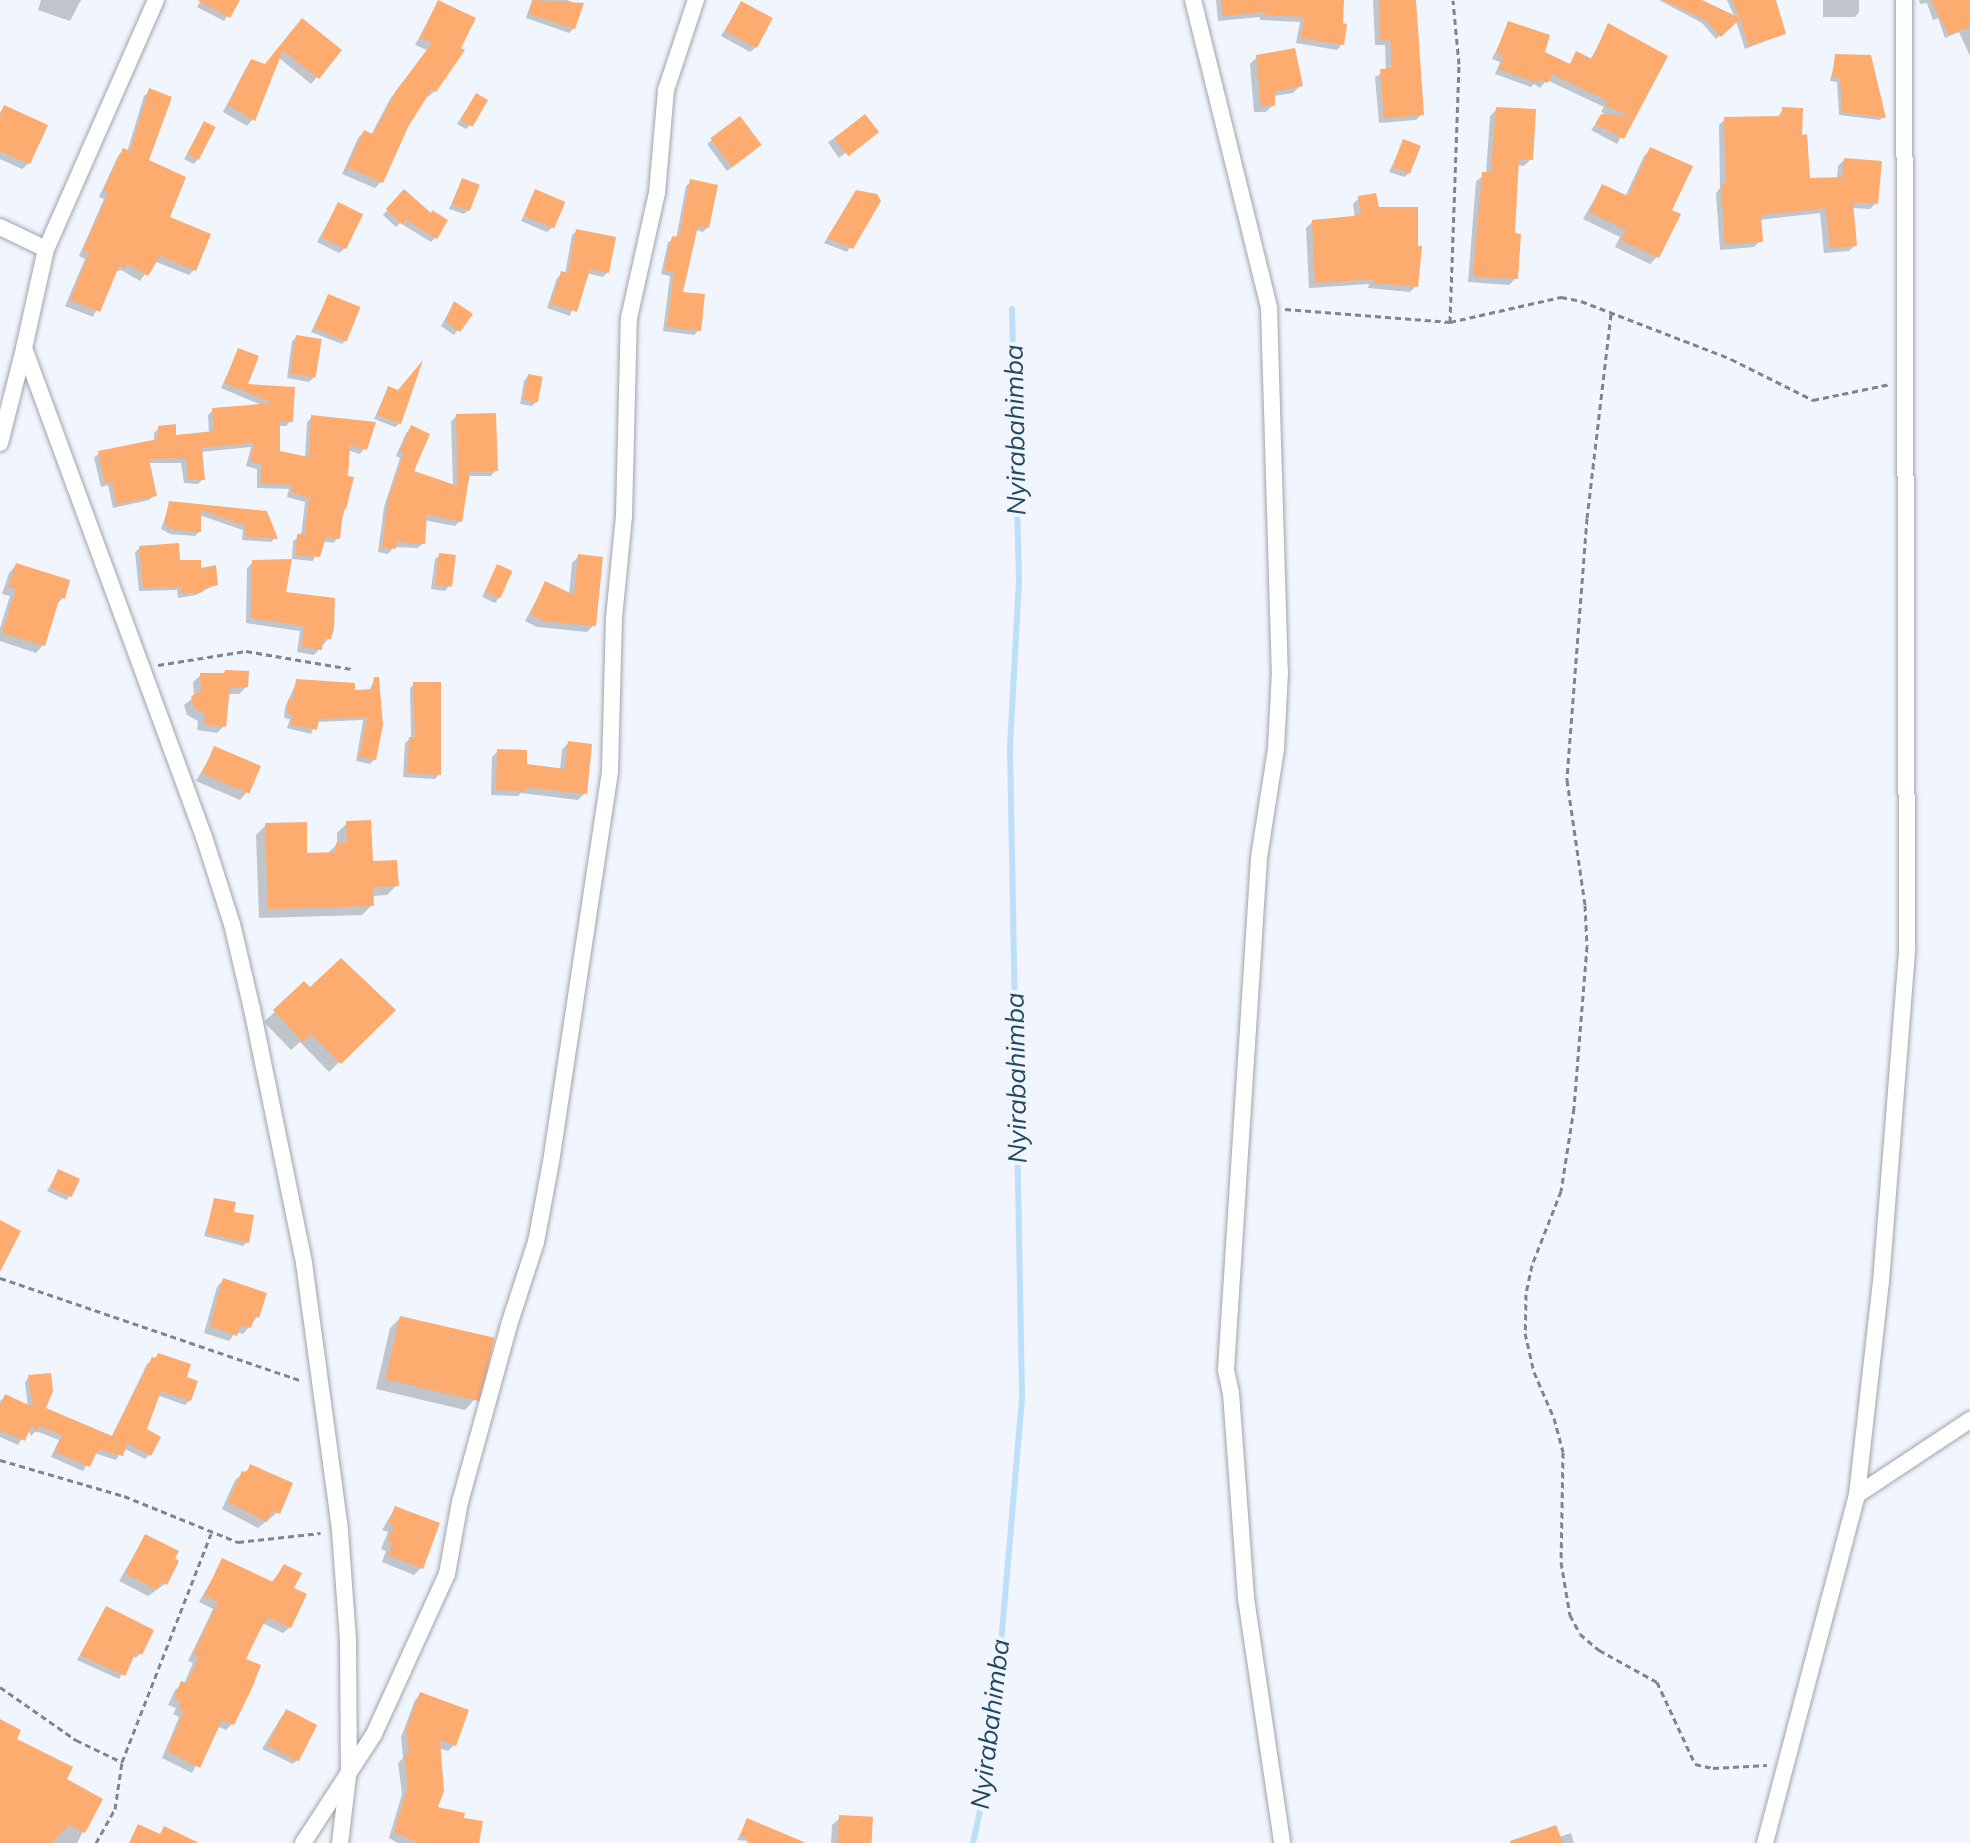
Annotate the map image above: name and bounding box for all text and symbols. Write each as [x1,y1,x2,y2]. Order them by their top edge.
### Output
water label: Nyirabahimba [998,344,1032,516]
water label: Nyirabahimba [999,992,1033,1164]
water label: Nyirabahimba [964,1637,1016,1811]

